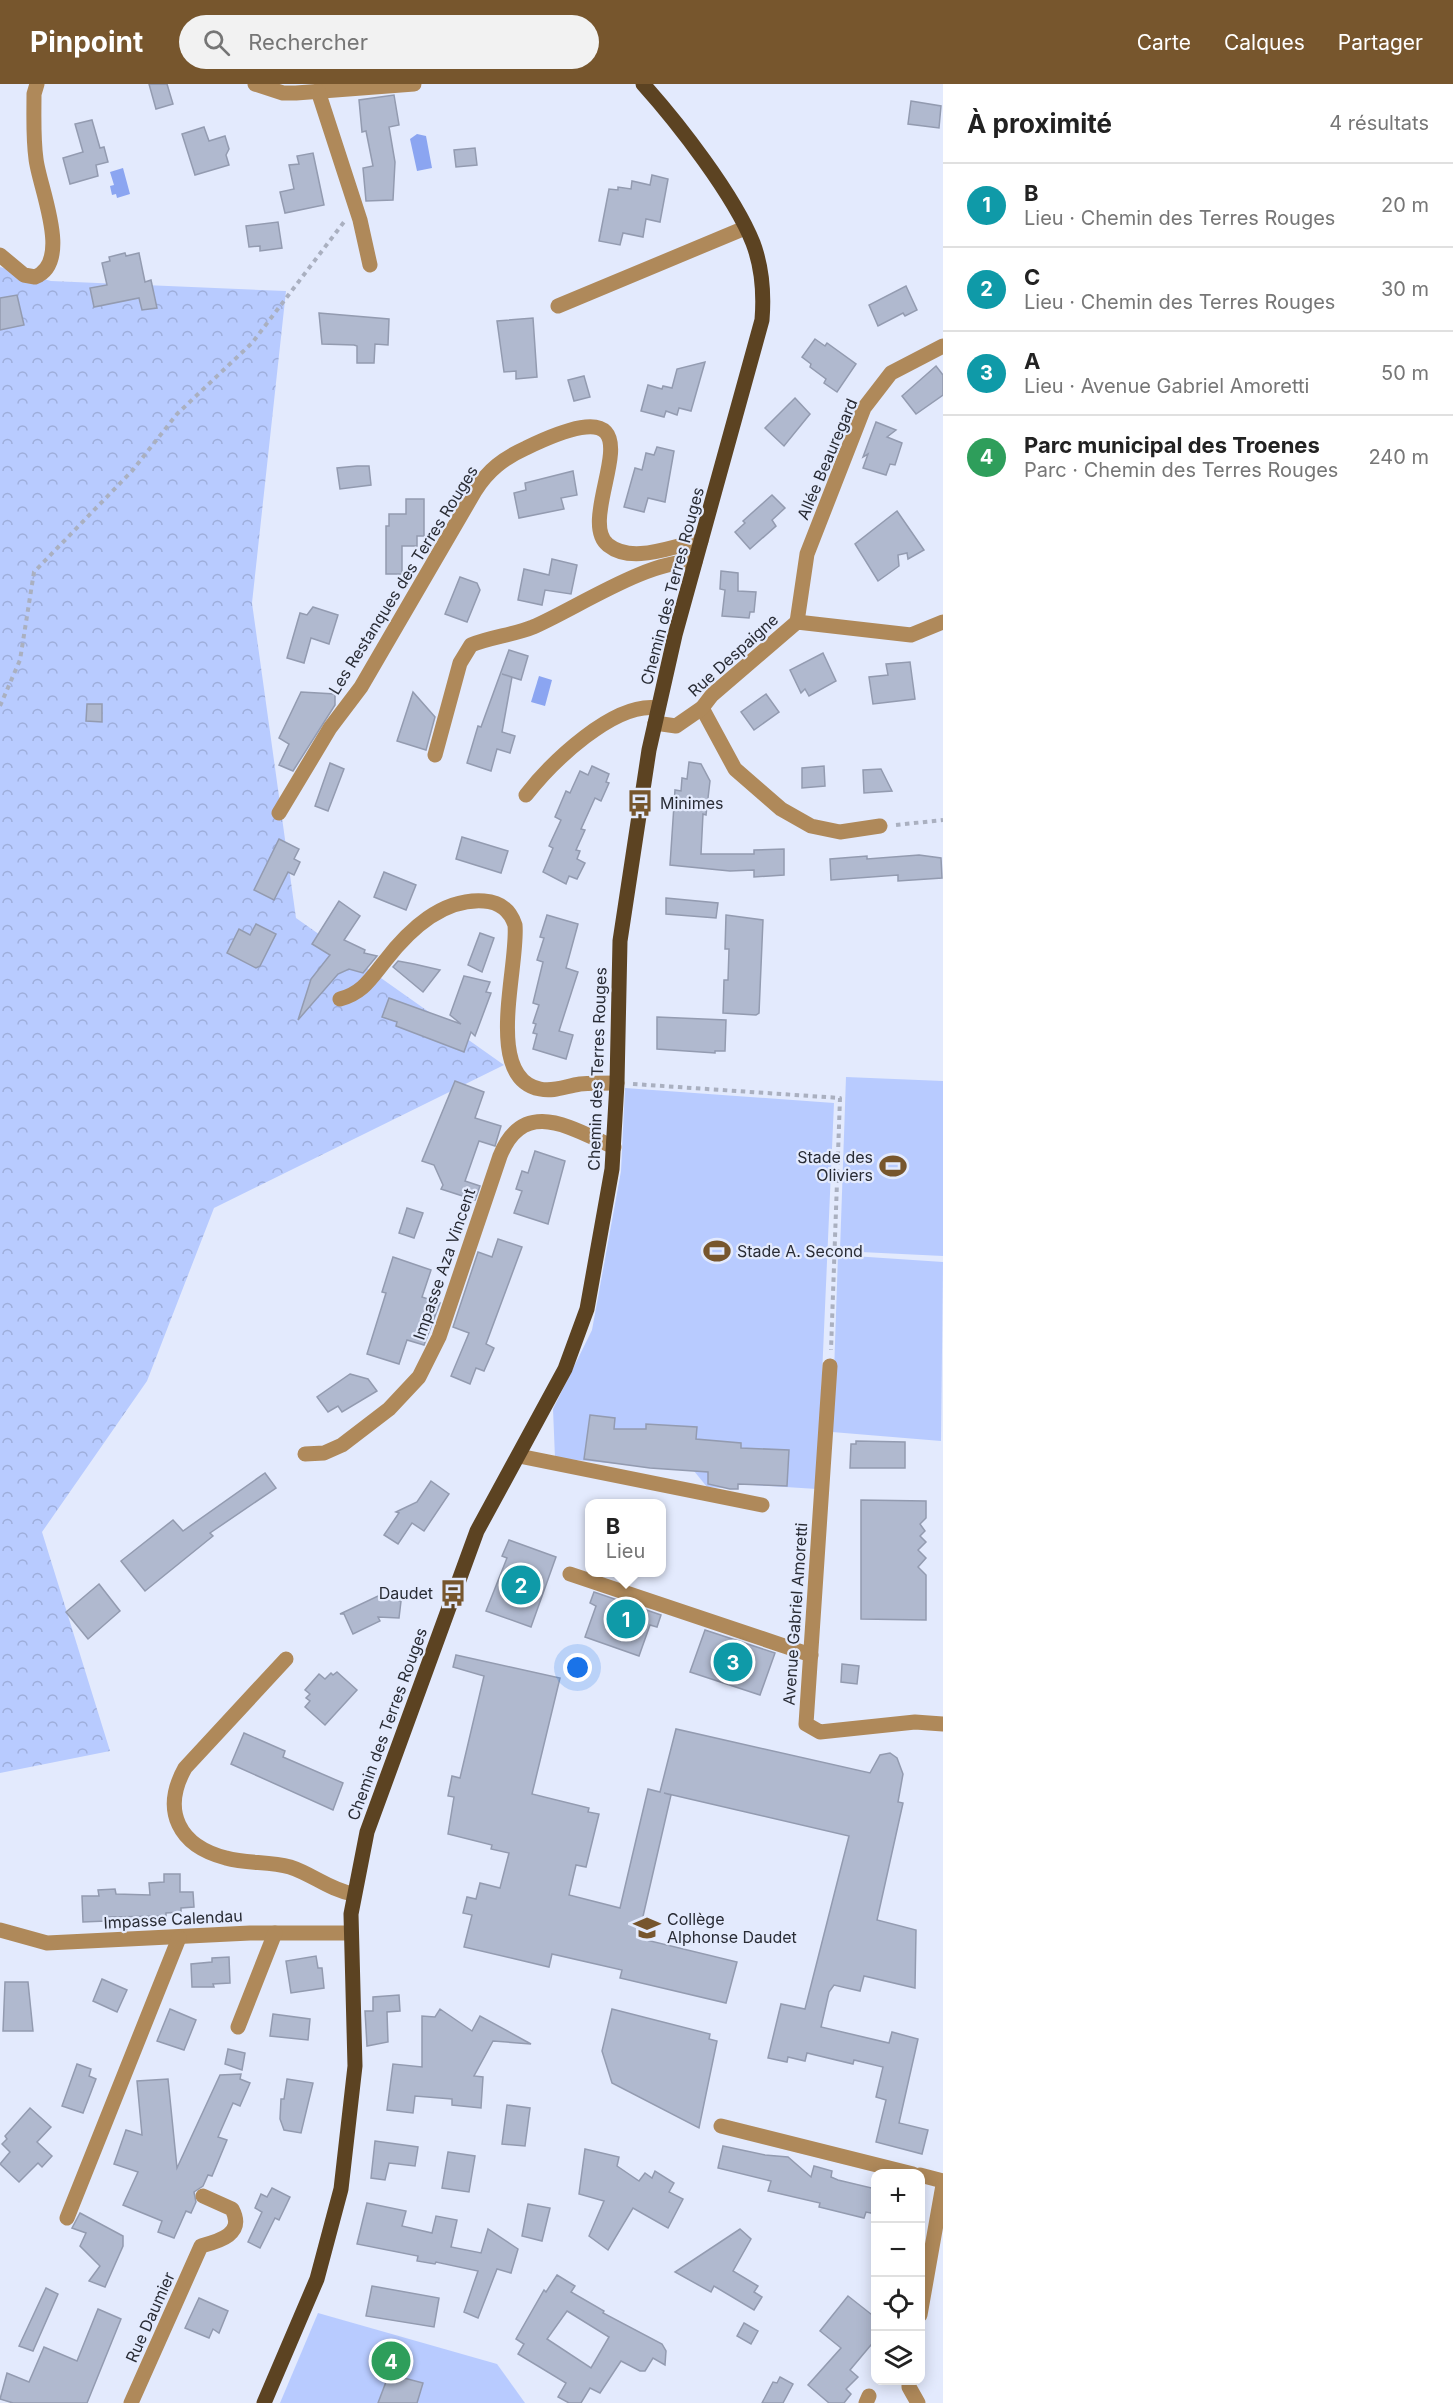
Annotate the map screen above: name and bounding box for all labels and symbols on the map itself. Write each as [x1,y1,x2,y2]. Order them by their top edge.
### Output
street label: Allée Beauregard [792,395,862,523]
street label: Les Restanques des Terres Rouges [324,462,482,698]
street label: Chemin des Terres Rouges [636,485,708,687]
street label: Rue Despaigne [684,609,782,701]
bus stop icon: Minimes [625,788,655,818]
place label: Minimes [660,793,723,813]
street label: Chemin des Terres Rouges [583,967,611,1171]
place label: Stade des Oliviers [797,1147,873,1185]
sports icon: Stade des Oliviers [878,1151,908,1181]
street label: Impasse Aza Vincent [409,1186,479,1342]
sports icon: Stade A. Second [702,1236,732,1266]
place label: Stade A. Second [737,1241,863,1261]
street label: Avenue Gabriel Amoretti [779,1522,811,1706]
pin: 2 [502,1562,540,1608]
bus stop icon: Daudet [438,1578,468,1608]
place label: Daudet [379,1583,433,1603]
pin: 1 [606,1596,646,1642]
street label: Chemin des Terres Rouges [343,1625,431,1823]
pin: 3 [714,1640,752,1684]
your location [563,1653,592,1682]
street label: Impasse Calendau [103,1905,243,1933]
place label: Collège Alphonse Daudet [667,1909,797,1947]
school or university icon: Collège Alphonse Daudet [632,1913,662,1943]
street label: Rue Daumier [121,2269,179,2365]
pin: 4 [372,2338,410,2384]

